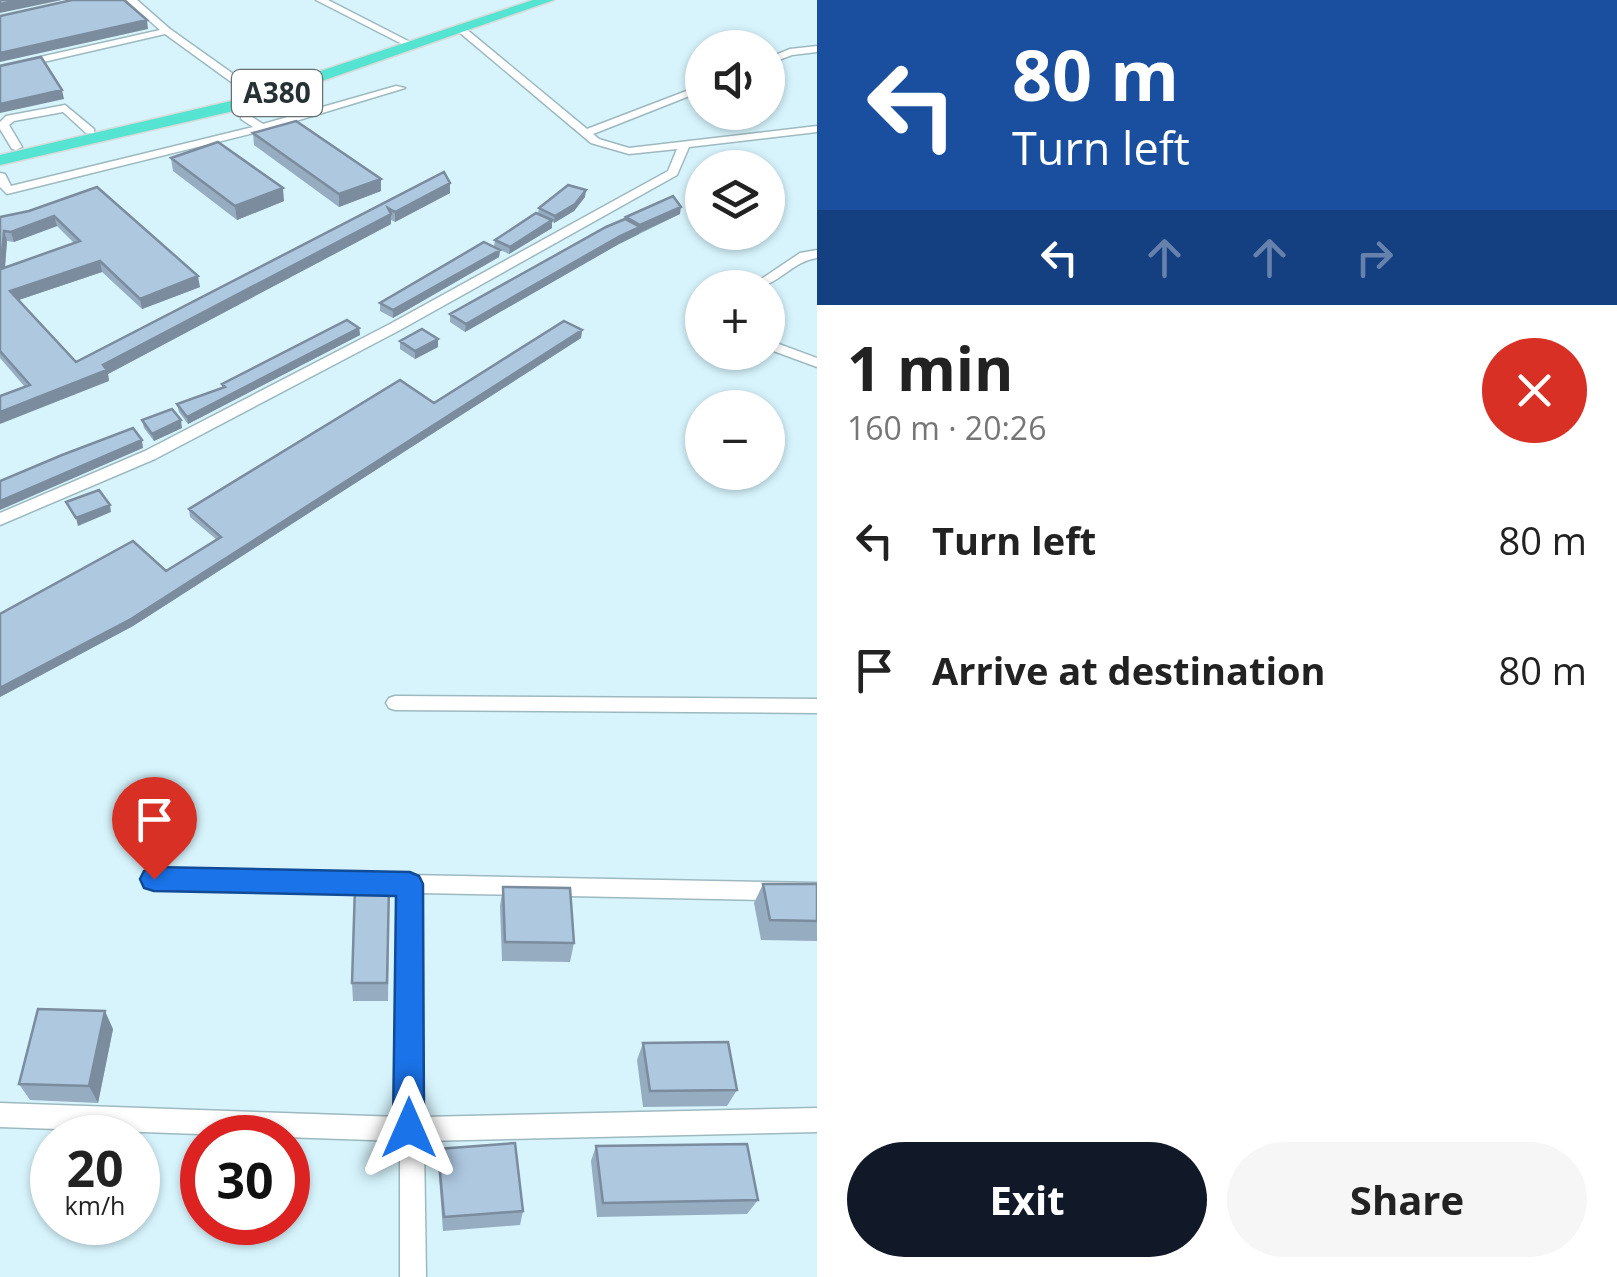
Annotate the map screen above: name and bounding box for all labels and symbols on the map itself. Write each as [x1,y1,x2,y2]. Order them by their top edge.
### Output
road number: A380 [232,70,322,116]
pin [112,777,197,880]
position arrow [357,1076,461,1180]
speed limit sign: 30 [180,1115,310,1245]

